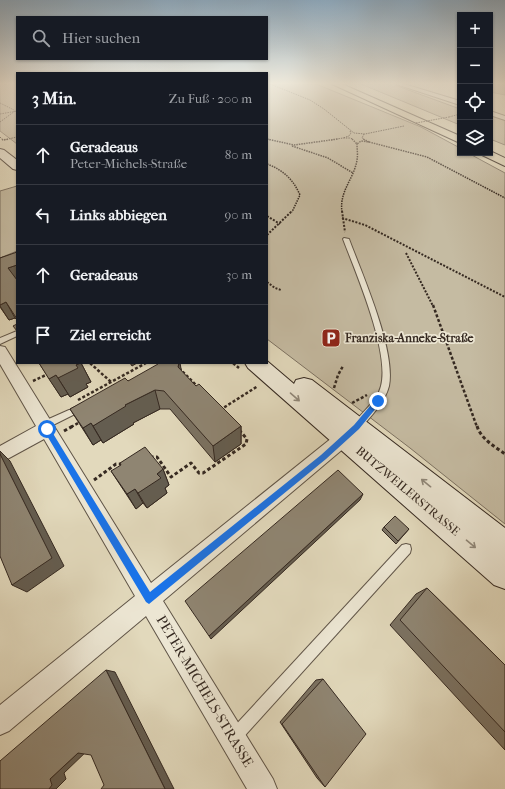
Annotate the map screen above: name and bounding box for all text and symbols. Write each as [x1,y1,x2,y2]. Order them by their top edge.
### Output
map controls [457,12,493,156]
button: + [457,12,493,48]
search box [16,16,268,60]
icon: search [30,27,52,49]
text: Hier suchen [62,29,140,47]
button: − [457,48,493,84]
button: locate [457,84,493,120]
text: 3 Min. [32,88,76,108]
text: Zu Fuß · 200 m [169,91,252,106]
button: layers [457,120,493,156]
text: Geradeaus [70,138,138,156]
icon: ahead [32,144,54,166]
text: 80 m [225,147,252,162]
text: Peter-Michels-Straße [70,156,187,171]
icon: left [32,204,54,226]
text: Links abbiegen [70,206,167,224]
text: 90 m [224,207,252,222]
icon: ahead [32,264,54,286]
text: Geradeaus [70,266,138,284]
text: 30 m [226,267,252,282]
icon: arrive [32,324,54,346]
text: Ziel erreicht [70,326,151,344]
parking icon: Franziska-Anneke-Straße [320,327,342,349]
place label: Franziska-Anneke-Straße [344,331,473,345]
route end [369,392,387,410]
one-way arrow [290,393,301,402]
route start [38,420,56,438]
street label: BUTZWEILERSTRASSE [353,444,463,538]
one-way arrow [421,478,431,487]
one-way arrow [465,540,476,549]
street label: PETER-MICHELS-STRASSE [152,612,257,771]

